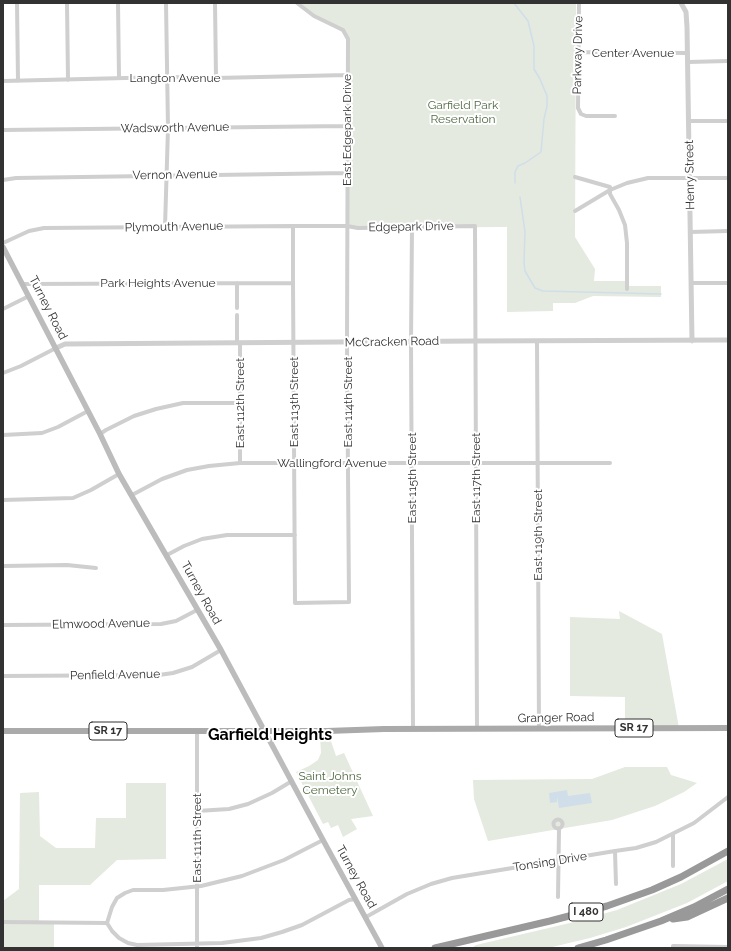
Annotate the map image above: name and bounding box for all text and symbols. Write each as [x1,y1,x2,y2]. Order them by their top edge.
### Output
street label: Parkway Drive [570,16,586,94]
street label: Center Avenue [592,46,674,60]
street label: Langton Avenue [129,71,221,85]
street label: East Edgepark Drive [340,74,354,186]
park label: Garfield Park Reservation [428,98,498,126]
street label: Wadsworth Avenue [121,120,229,136]
street label: Henry Street [682,140,698,210]
street label: Vernon Avenue [132,167,218,183]
street label: Plymouth Avenue [125,219,223,235]
street label: Edgepark Drive [368,219,454,235]
street label: Turney Road [26,274,70,342]
street label: Park Heights Avenue [100,276,216,290]
street label: McCracken Road [345,334,439,350]
street label: East 113th Street [287,357,301,447]
street label: East 114th Street [341,357,355,447]
street label: East 112th Street [233,358,247,448]
street label: East 115th Street [405,433,419,523]
street label: East 117th Street [469,433,483,523]
street label: Wallingford Avenue [277,456,387,470]
street label: East 119th Street [531,489,545,581]
street label: Turney Road [178,559,224,627]
street label: Elmwood Avenue [52,616,150,632]
street label: Penfield Avenue [70,667,160,683]
street label: Granger Road [517,710,595,726]
road number: SR 17 [615,719,653,737]
road number: SR 17 [89,722,127,740]
district label: Garfield Heights [208,725,332,745]
park label: Saint Johns Cemetery [298,769,362,797]
street label: East 111th Street [190,793,204,883]
street label: Turney Road [333,843,379,911]
street label: Tonsing Drive [512,849,588,875]
road number: I 480 [569,903,603,921]

